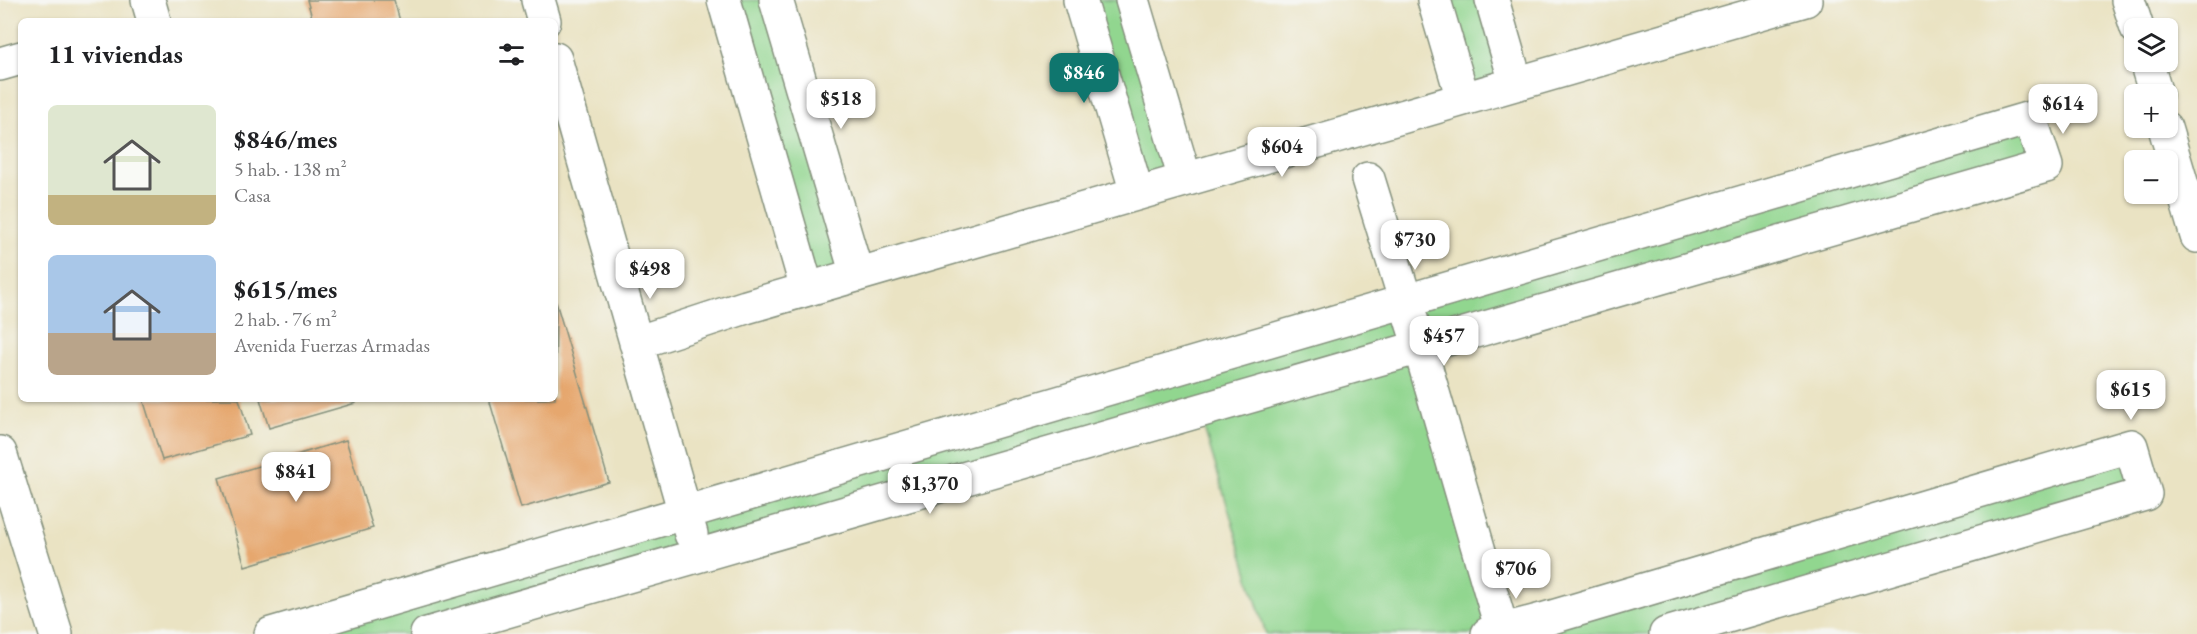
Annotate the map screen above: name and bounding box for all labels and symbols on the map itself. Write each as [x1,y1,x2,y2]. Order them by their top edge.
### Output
pin: $846 [1048,53,1120,104]
pin: $518 [805,79,877,130]
pin: $614 [2027,84,2099,135]
pin: $604 [1246,127,1318,178]
pin: $730 [1379,220,1451,271]
pin: $498 [614,249,686,300]
pin: $457 [1408,316,1480,367]
pin: $615 [2095,370,2167,421]
pin: $841 [260,452,332,503]
pin: $1,370 [881,464,979,515]
pin: $706 [1480,549,1552,600]

